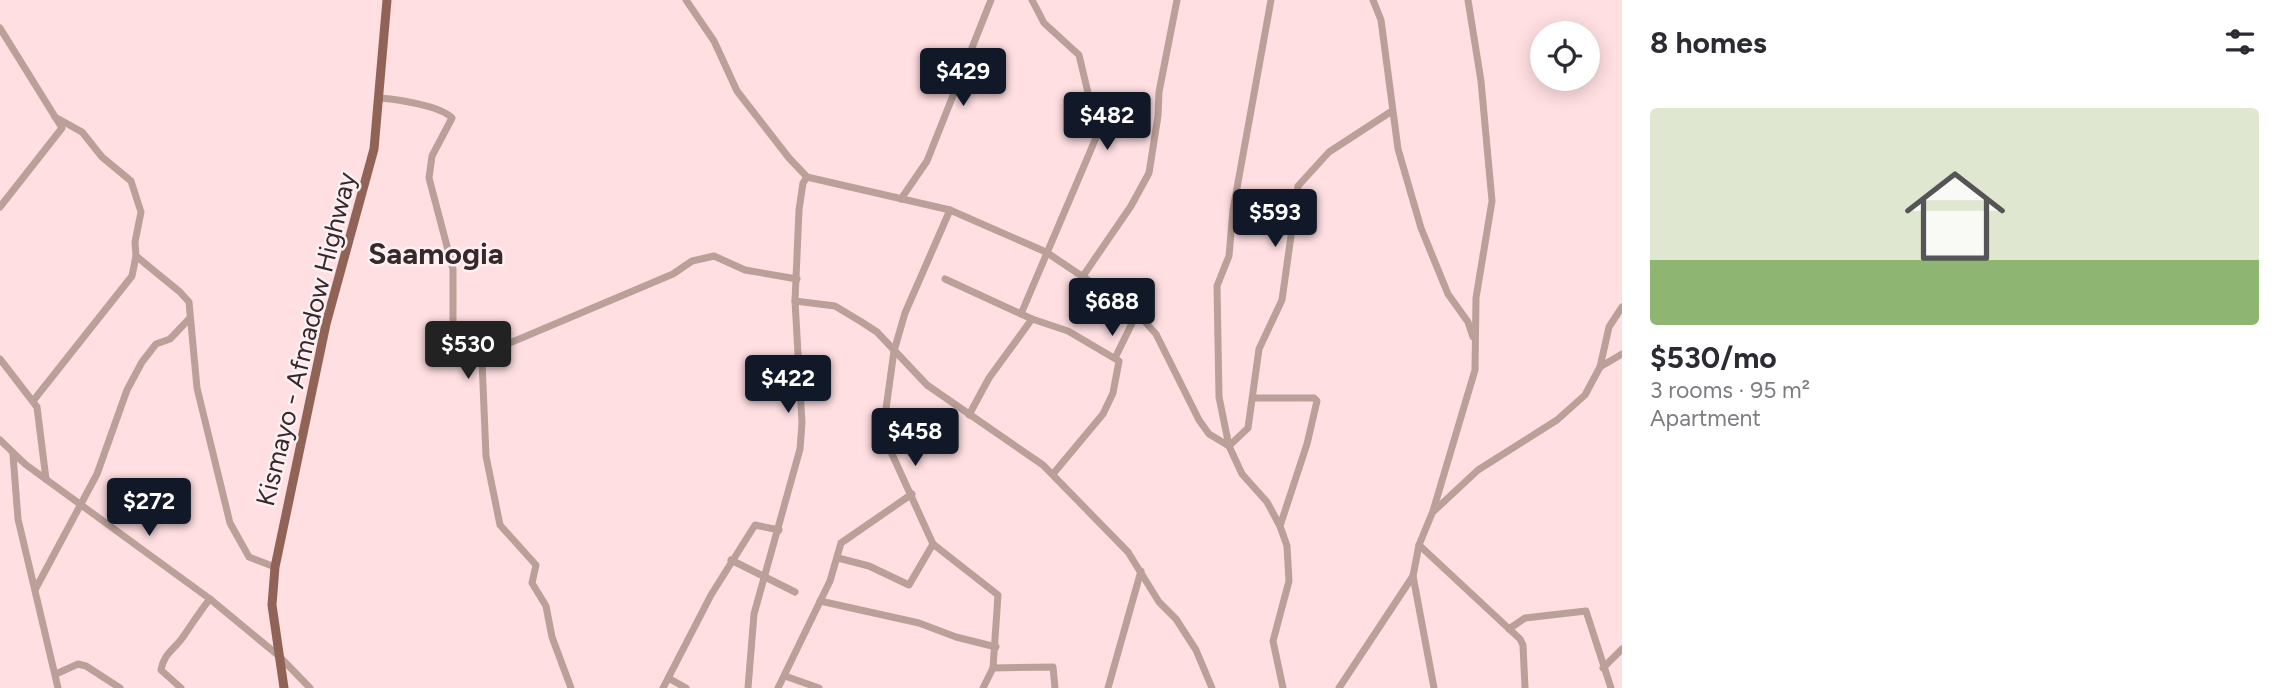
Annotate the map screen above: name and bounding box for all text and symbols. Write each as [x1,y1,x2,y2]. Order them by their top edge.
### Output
map controls [1530,21,1600,91]
button: locate [1530,21,1600,91]
icon: filters [2221,23,2259,61]
text: 8 homes [1650,24,1767,61]
pin: $429 [922,48,1004,108]
text: $429 [936,57,990,85]
pin: $482 [1066,92,1148,152]
text: $482 [1080,101,1134,129]
icon: home [1892,153,2018,279]
street label: Kismayo - Afmadow Highway [249,169,363,509]
pin: $593 [1234,190,1316,249]
text: $593 [1249,198,1301,226]
district label: Saamogia [368,235,504,272]
pin: $688 [1071,278,1153,338]
text: $688 [1085,287,1139,315]
pin: $530 [427,322,509,381]
text: $530 [441,330,495,358]
text: $530/mo [1650,339,1777,376]
pin: $422 [747,356,829,415]
text: $422 [761,364,815,392]
text: 3 rooms · 95 m² [1650,376,1810,404]
text: Apartment [1650,404,1761,432]
pin: $458 [874,408,956,468]
text: $458 [888,417,942,445]
pin: $272 [108,478,190,538]
text: $272 [123,487,175,515]

